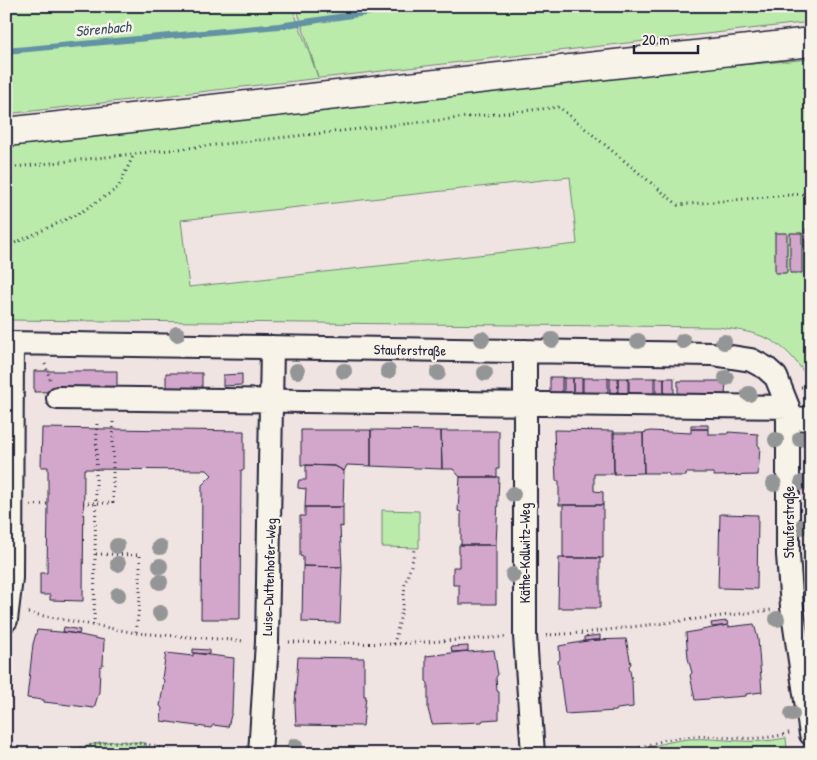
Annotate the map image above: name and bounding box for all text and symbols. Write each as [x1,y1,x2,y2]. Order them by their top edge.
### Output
water label: Sörenbach [74,15,133,41]
scale bar [634,22,698,54]
text: 20 m [642,29,669,50]
street label: Stauferstraße [374,339,447,361]
street label: Stauferstraße [779,485,799,558]
street label: Käthe-Kollwitz-Weg [515,503,535,603]
street label: Luise-Duttenhofer-Weg [257,518,281,636]

